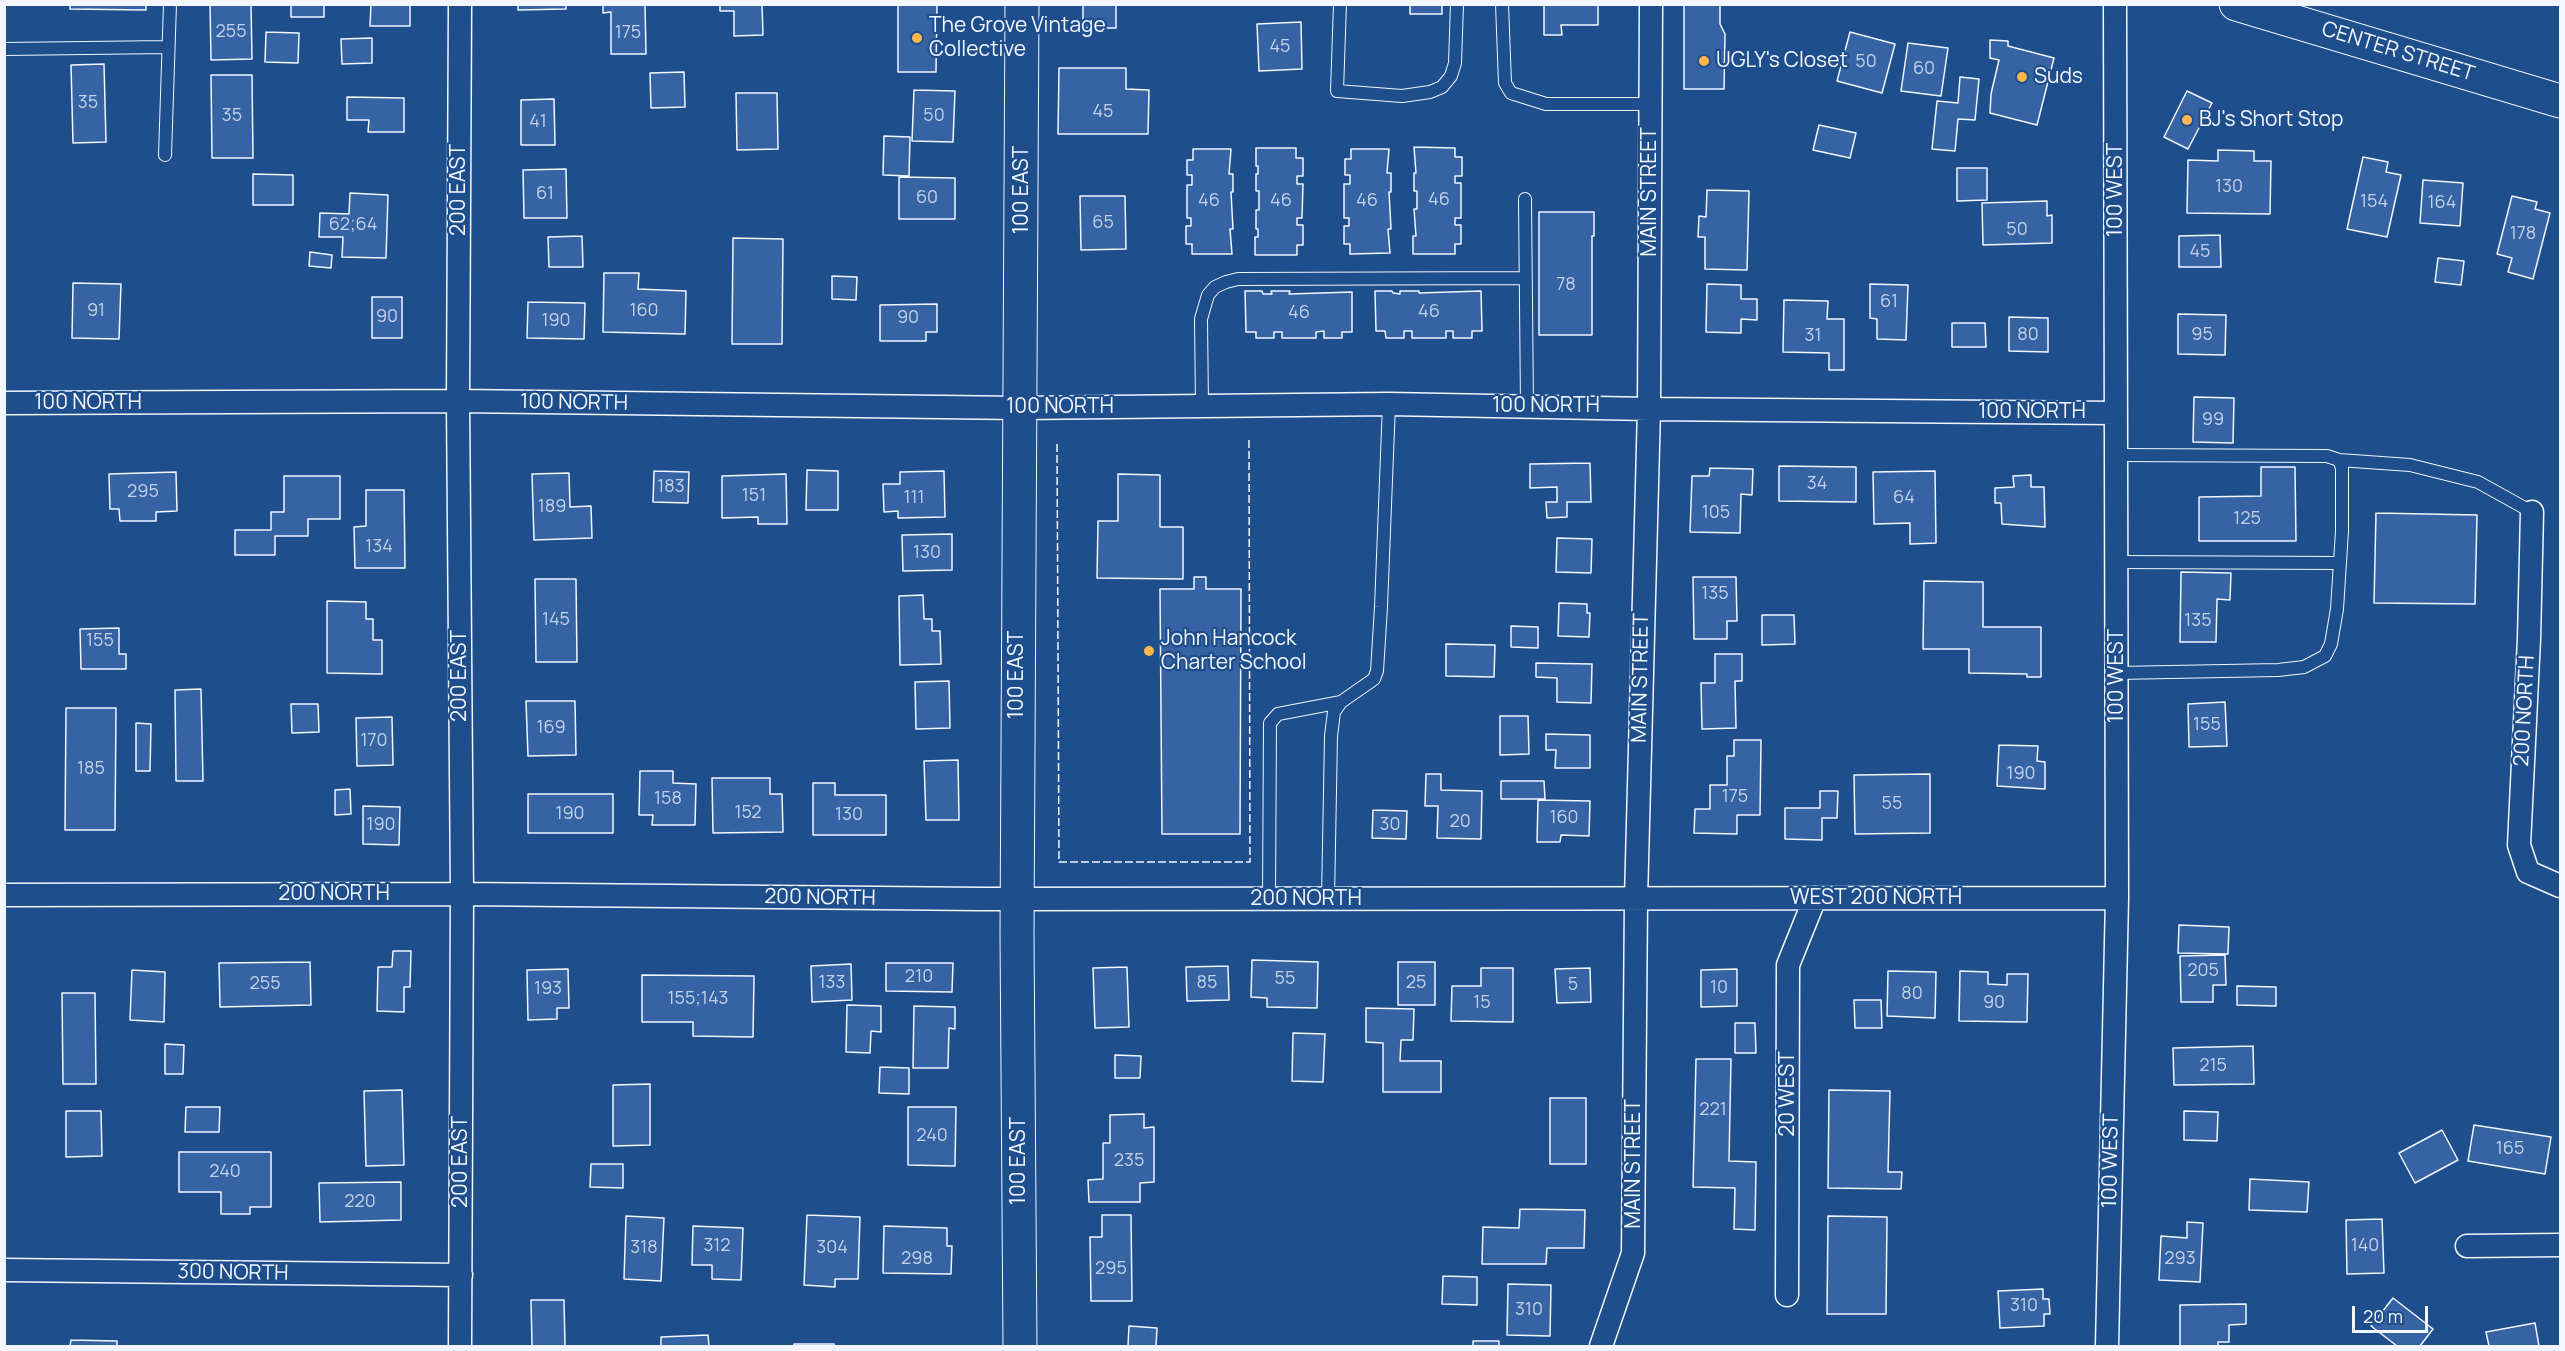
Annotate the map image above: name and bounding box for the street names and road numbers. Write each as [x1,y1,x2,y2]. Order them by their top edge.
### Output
street label: CENTER STREET [2319,17,2477,87]
street label: MAIN STREET [1637,127,1663,257]
street label: 100 WEST [2103,143,2129,237]
street label: 200 EAST [446,144,472,236]
street label: 100 EAST [1009,146,1035,234]
street label: 100 NORTH [520,389,628,417]
street label: 100 NORTH [34,390,142,416]
street label: 100 NORTH [1492,393,1600,419]
street label: 100 NORTH [1006,394,1114,420]
street label: 100 NORTH [1978,399,2086,425]
street label: MAIN STREET [1627,613,1655,743]
street label: 100 WEST [2104,629,2130,723]
street label: 200 EAST [447,630,473,722]
street label: 100 EAST [1004,631,1030,719]
street label: 200 NORTH [2509,655,2541,767]
street label: 200 NORTH [278,881,390,907]
street label: 200 NORTH [764,884,876,912]
street label: WEST 200 NORTH [1790,885,1962,911]
street label: 200 NORTH [1250,886,1362,912]
street label: 20 WEST [1775,1051,1801,1137]
street label: MAIN STREET [1621,1099,1647,1229]
street label: 100 WEST [2098,1114,2124,1208]
street label: 200 EAST [448,1116,474,1208]
street label: 100 EAST [1006,1117,1032,1205]
street label: 300 NORTH [177,1259,289,1287]

